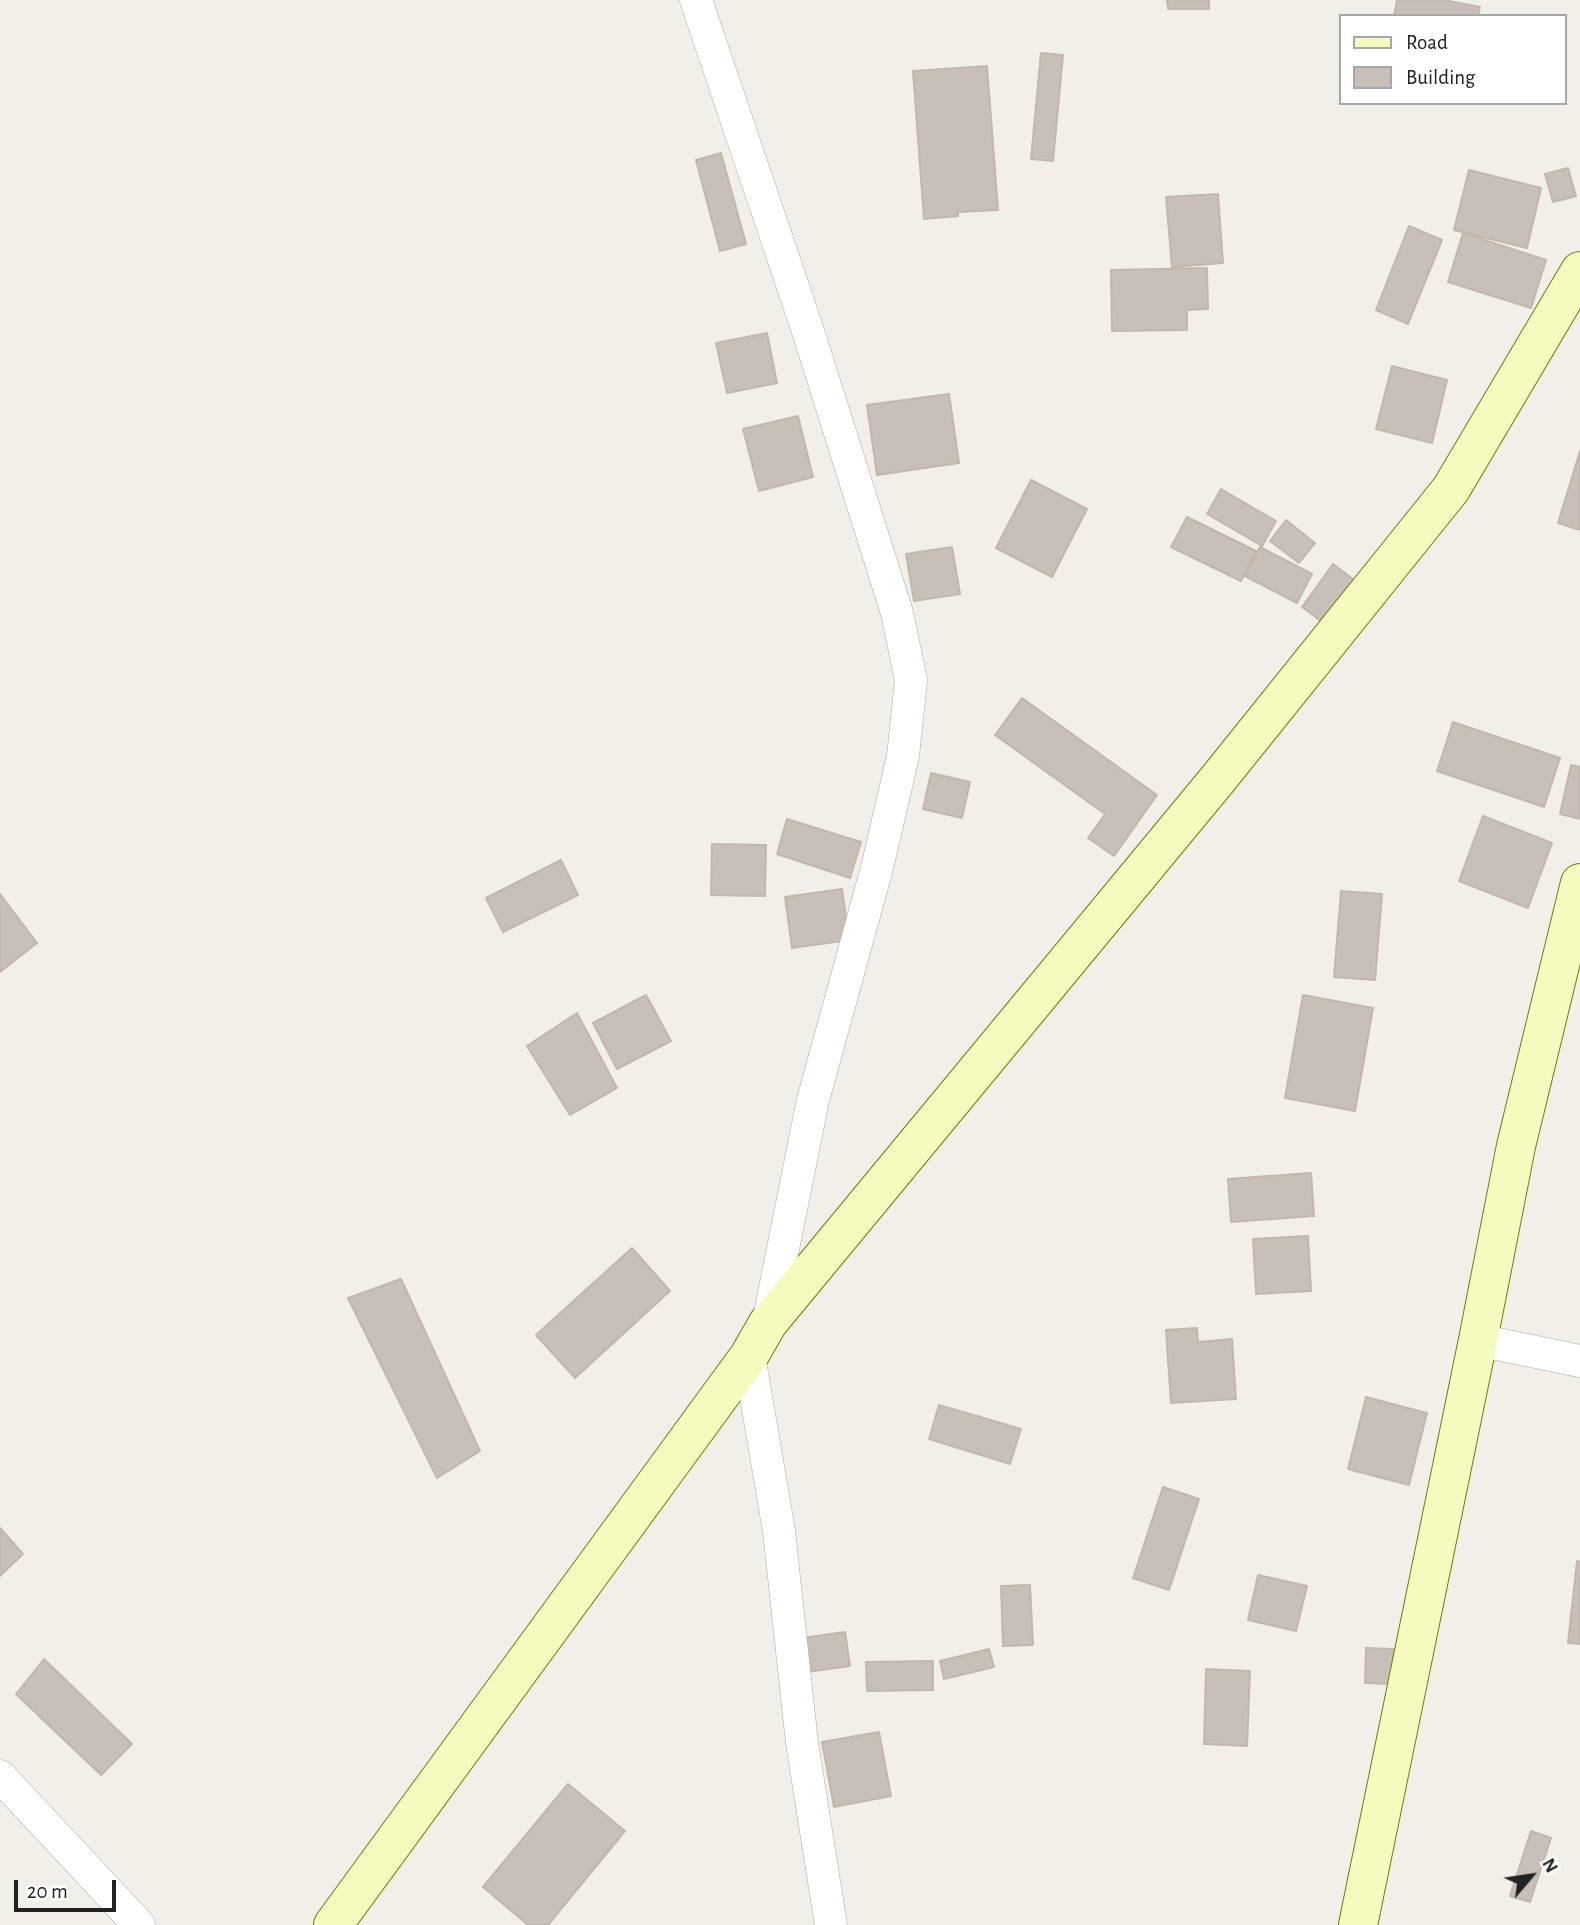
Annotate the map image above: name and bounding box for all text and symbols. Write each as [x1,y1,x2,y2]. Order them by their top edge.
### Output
legend [1338,14,1566,105]
text: Road [1406,32,1448,53]
text: Building [1406,67,1475,88]
north arrow [1496,1841,1566,1911]
text: N [1538,1855,1561,1876]
scale bar [18,1866,119,1910]
text: 20 m [27,1881,68,1902]

